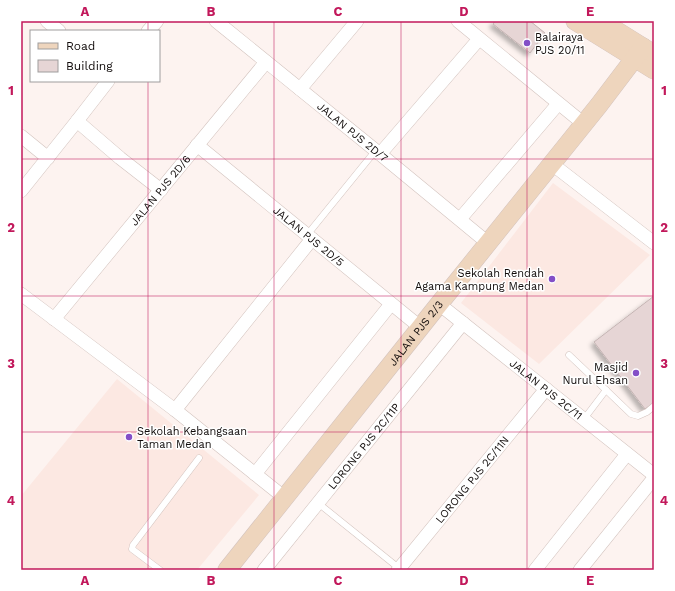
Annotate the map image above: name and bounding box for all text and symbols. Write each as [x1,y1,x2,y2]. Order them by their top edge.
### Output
text: A [81,4,90,19]
text: B [207,4,216,19]
text: C [334,4,343,19]
text: D [459,4,469,19]
text: E [586,4,594,19]
legend [30,30,160,82]
place label: Balairaya PJS 20/11 [535,31,585,57]
marker: Balairaya PJS 20/11 [522,38,532,48]
text: Road [66,39,95,53]
text: Building [66,59,113,73]
text: 1 [8,83,14,98]
text: 1 [661,83,667,98]
street label: JALAN PJS 2D/7 [315,99,391,164]
street label: JALAN PJS 2D/6 [127,152,193,228]
street label: JALAN PJS 2D/5 [271,203,347,269]
text: 2 [7,220,15,235]
text: 2 [660,220,668,235]
place label: Sekolah Rendah Agama Kampung Medan [415,267,544,293]
marker: Sekolah Rendah Agama Kampung Medan [547,274,557,284]
street label: JALAN PJS 2/3 [386,298,446,368]
text: 3 [7,356,15,371]
street label: JALAN PJS 2C/11 [507,356,585,422]
text: 3 [660,356,668,371]
place label: Masjid Nurul Ehsan [563,361,628,387]
marker: Masjid Nurul Ehsan [631,368,641,378]
street label: LORONG PJS 2C/11P [325,400,403,492]
place label: Sekolah Kebangsaan Taman Medan [137,425,247,451]
marker: Sekolah Kebangsaan Taman Medan [124,432,134,442]
street label: LORONG PJS 2C/11N [433,433,511,526]
text: 4 [7,493,16,508]
text: 4 [660,493,669,508]
text: A [81,573,90,588]
text: B [207,573,216,588]
text: C [334,573,343,588]
text: D [459,573,469,588]
text: E [586,573,594,588]

